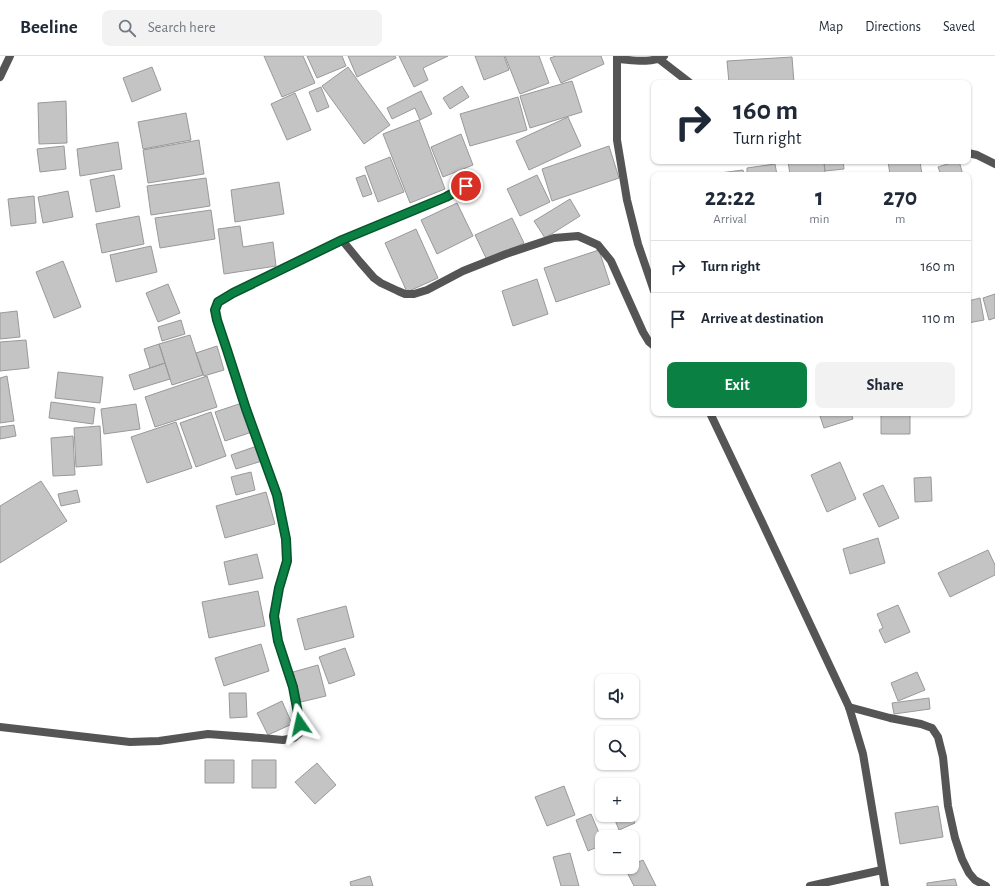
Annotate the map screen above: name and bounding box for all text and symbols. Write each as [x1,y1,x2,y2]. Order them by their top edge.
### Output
search box [102,10,382,46]
icon: search [116,17,138,39]
text: Beeline [20,18,78,37]
text: Search here [148,20,216,35]
text: Map [819,20,843,34]
text: Directions [865,20,921,34]
text: Saved [943,20,975,34]
icon: right [667,96,719,148]
text: 160 m [733,97,798,125]
text: Turn right [733,130,802,148]
pin [449,169,483,203]
icon: arrive [455,175,477,197]
text: 22:22 [705,186,755,210]
text: 1 [815,186,824,210]
text: 270 [883,186,917,210]
text: Arrival [713,213,747,226]
text: min [809,213,829,226]
text: m [895,213,905,226]
icon: right [667,256,689,278]
text: Turn right [701,259,760,274]
text: 160 m [920,259,955,274]
icon: arrive [667,308,689,330]
text: Arrive at destination [701,311,824,326]
text: 110 m [922,311,955,326]
button: Exit [667,362,807,408]
button: Share [815,362,955,408]
map controls [595,674,639,874]
button: sound [595,674,639,718]
position arrow [279,703,321,745]
button: search [595,726,639,770]
button: + [595,778,639,822]
button: − [595,830,639,874]

